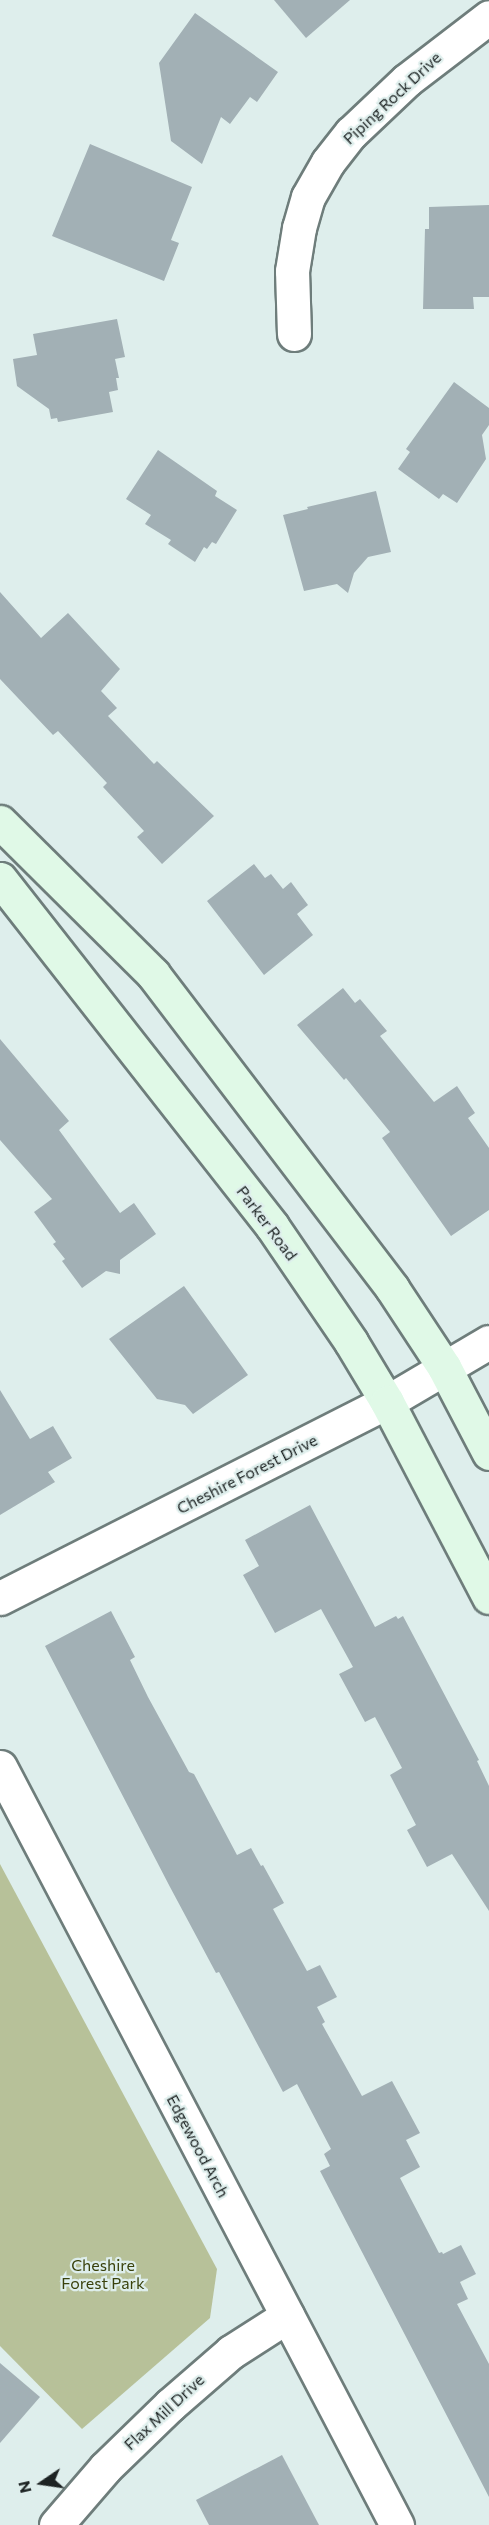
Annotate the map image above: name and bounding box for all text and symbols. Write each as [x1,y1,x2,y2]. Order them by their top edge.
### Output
street label: Piping Rock Drive [339,48,445,148]
street label: Parker Road [233,1182,301,1264]
street label: Cheshire Forest Drive [173,1430,321,1518]
street label: Edgewood Arch [163,2091,233,2201]
park label: Cheshire Forest Park [61,2255,145,2293]
street label: Flax Mill Drive [120,2370,208,2454]
north arrow [12,2453,72,2513]
text: N [13,2479,35,2495]

